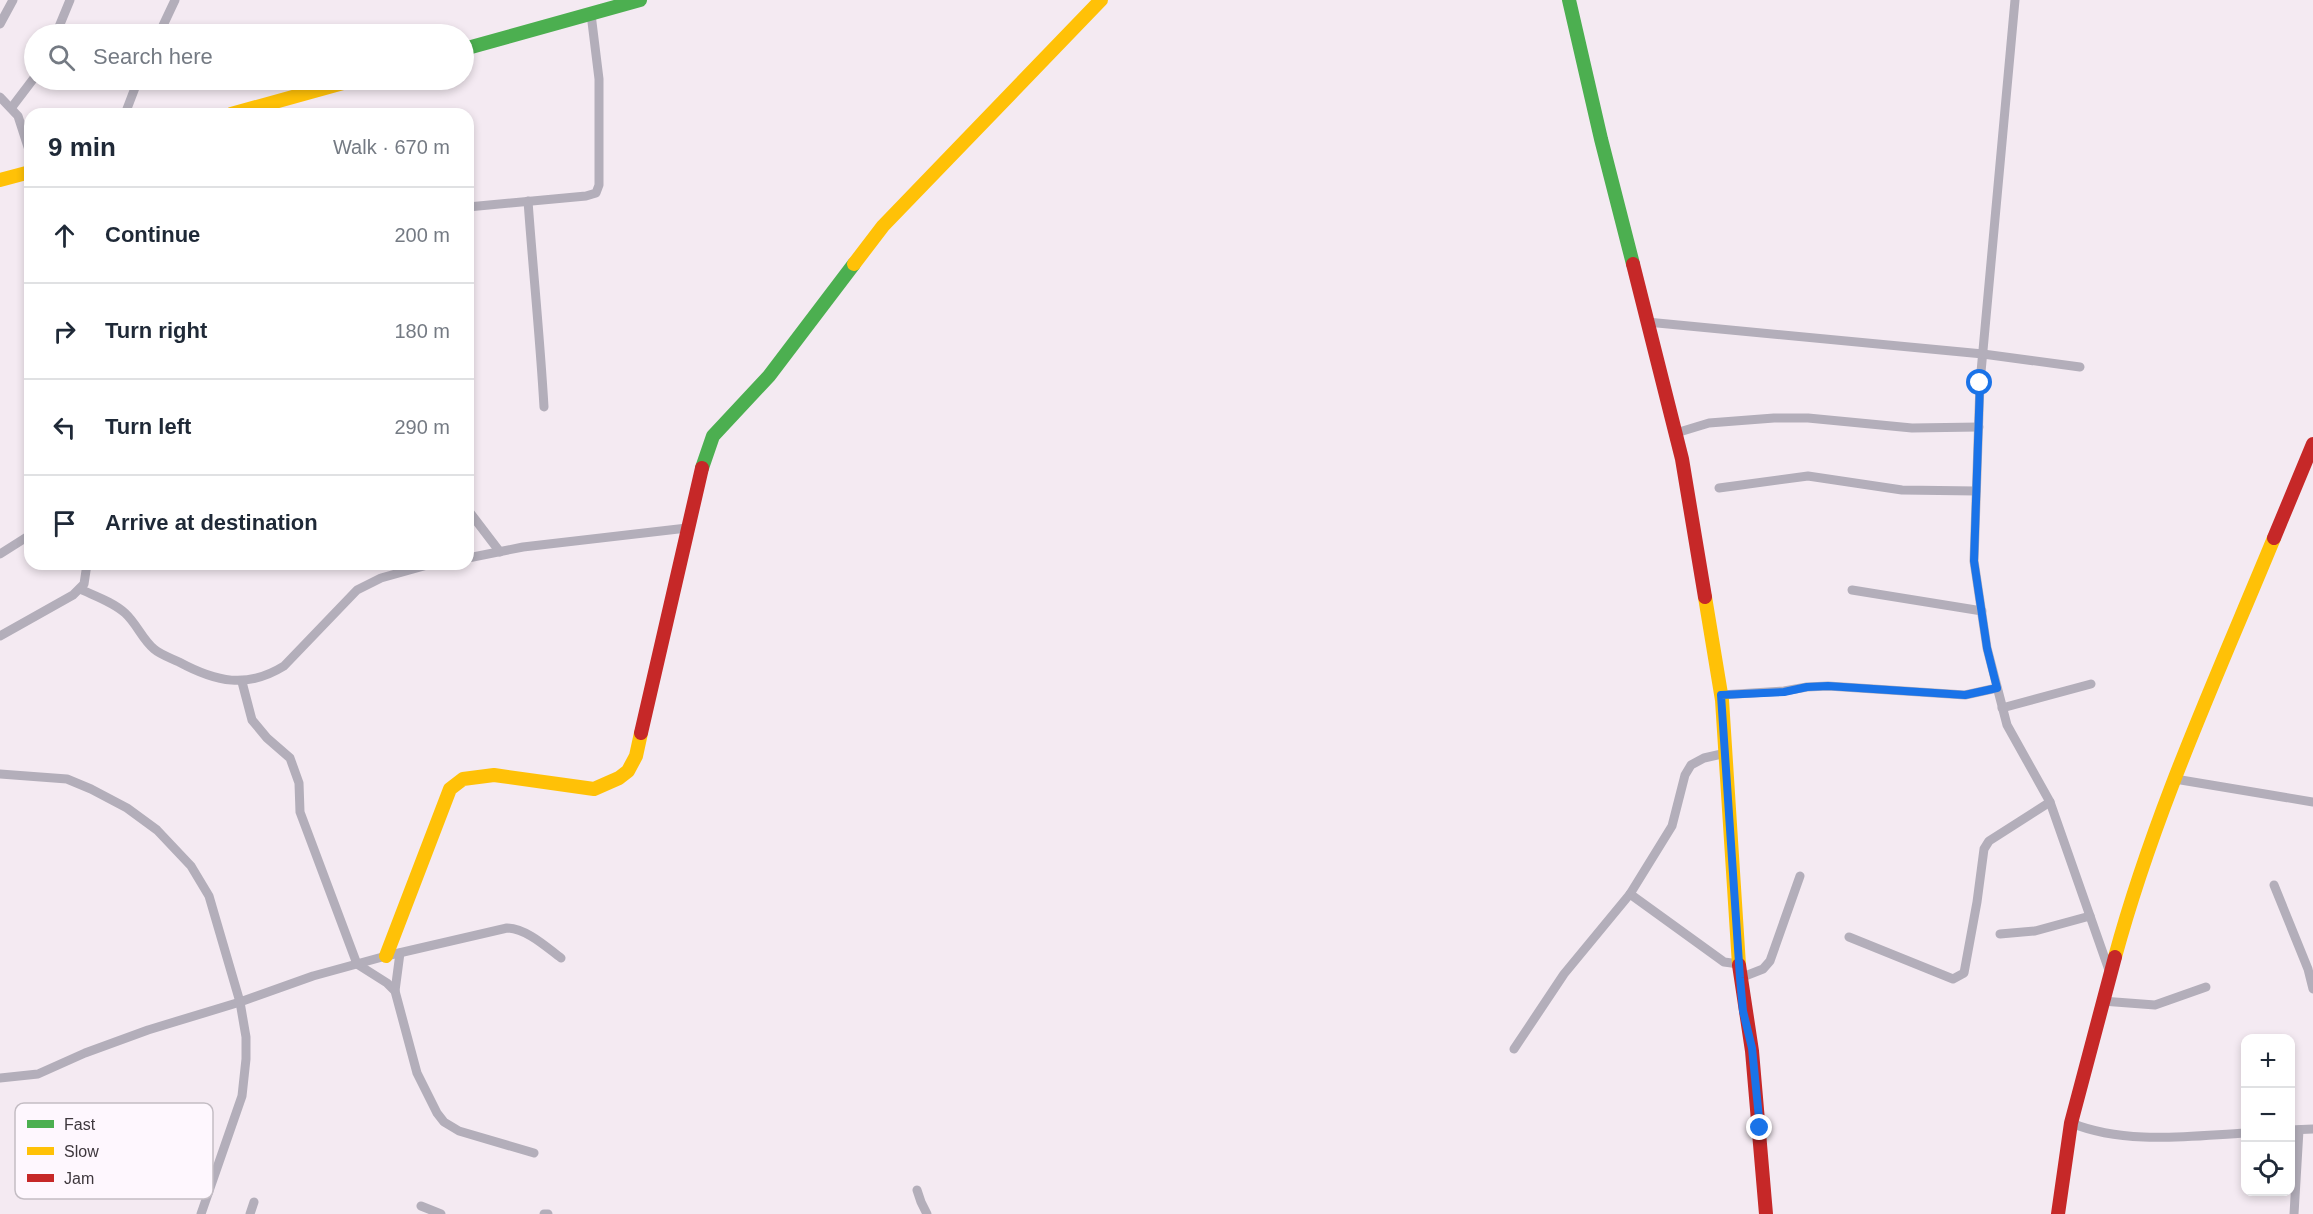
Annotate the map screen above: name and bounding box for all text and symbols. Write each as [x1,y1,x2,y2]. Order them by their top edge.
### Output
search box [24,24,474,90]
icon: search [45,41,78,74]
text: Search here [93,44,213,69]
text: 9 min [48,132,116,162]
text: Walk · 670 m [333,136,450,158]
icon: ahead [48,219,81,252]
text: Continue [105,222,200,247]
text: 200 m [394,224,450,246]
icon: right [48,315,81,348]
text: Turn right [105,318,207,343]
text: 180 m [394,320,450,342]
route start [1966,369,1992,395]
icon: left [48,411,81,444]
text: Turn left [105,414,191,439]
text: 290 m [394,416,450,438]
icon: arrive [48,507,81,540]
text: Arrive at destination [105,510,318,535]
map controls [2241,1034,2295,1196]
button: + [2241,1034,2295,1088]
button: − [2241,1088,2295,1142]
legend [15,1103,213,1199]
route end [1746,1114,1772,1140]
text: Fast [64,1116,96,1133]
button: locate [2241,1142,2295,1196]
text: Slow [64,1143,99,1160]
text: Jam [64,1170,94,1187]

